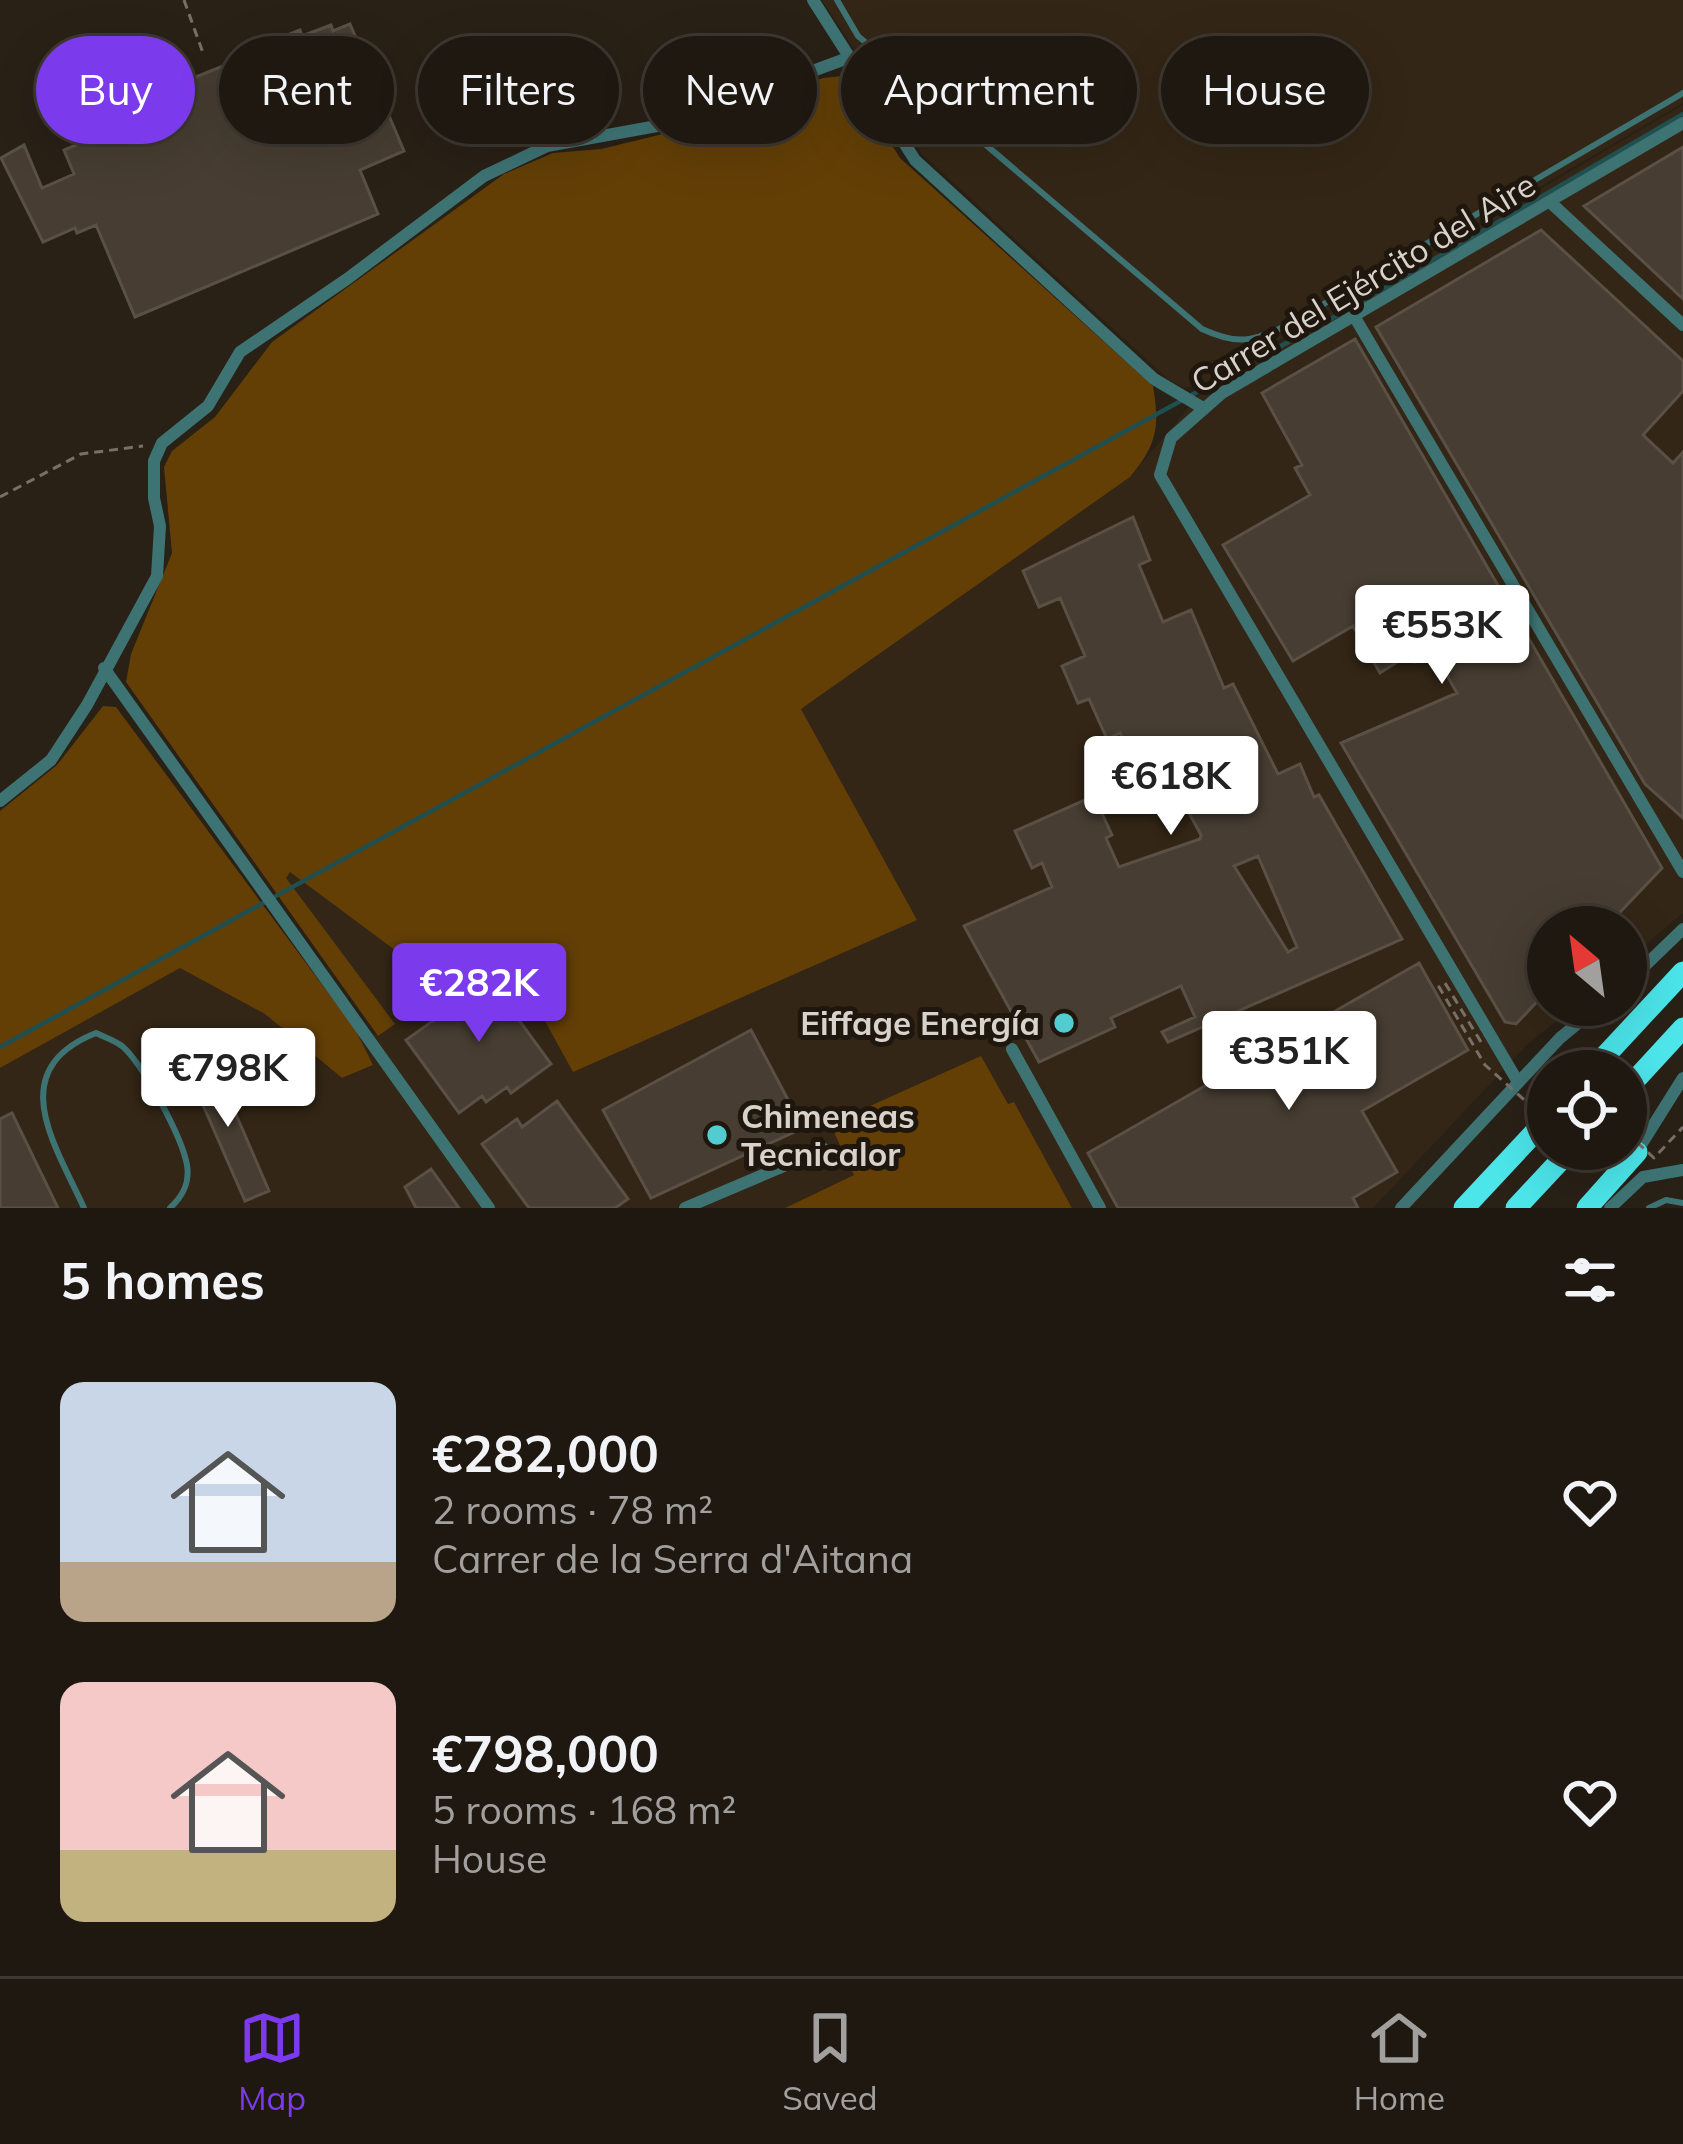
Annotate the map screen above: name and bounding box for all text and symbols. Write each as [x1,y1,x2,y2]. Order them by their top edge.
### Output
chip: Buy [36,36,195,144]
chip: Rent [219,36,394,144]
chip: Filters [418,36,619,144]
chip: New [643,36,817,144]
chip: Apartment [841,36,1137,144]
chip: House [1161,36,1369,144]
street label: Carrer del Ejército del Aire [1183,163,1542,402]
pin: €553K [1358,585,1526,687]
text: €553K [1382,599,1502,648]
pin: €618K [1087,736,1255,838]
text: €618K [1111,750,1231,799]
north arrow [1527,906,1647,1026]
map controls [1527,906,1647,1170]
pin: €282K [395,943,563,1045]
text: €282K [419,957,539,1006]
place label: Eiffage Energía [800,1002,1040,1043]
marker: Eiffage Energía [1051,1010,1077,1036]
pin: €351K [1205,1011,1373,1113]
text: €351K [1229,1025,1349,1074]
pin: €798K [144,1028,312,1130]
text: €798K [168,1042,288,1091]
button: locate [1527,1050,1647,1170]
place label: Chimeneas Tecnicalor [741,1095,915,1174]
marker: Chimeneas Tecnicalor [704,1122,730,1148]
icon: filters [1557,1247,1623,1313]
text: 5 homes [60,1248,265,1312]
text: €282,000 [432,1421,659,1485]
icon: home [156,1430,300,1574]
icon: heart [1557,1469,1623,1535]
text: 2 rooms · 78 m² [432,1485,713,1534]
text: Carrer de la Serra d'Aitana [432,1534,913,1583]
text: €798,000 [432,1721,659,1785]
icon: home [156,1730,300,1874]
icon: heart [1557,1769,1623,1835]
text: 5 rooms · 168 m² [432,1785,736,1834]
text: House [432,1834,547,1883]
tab: Map [238,2005,306,2118]
tab: Saved [782,2005,878,2118]
tab: Home [1354,2005,1445,2118]

